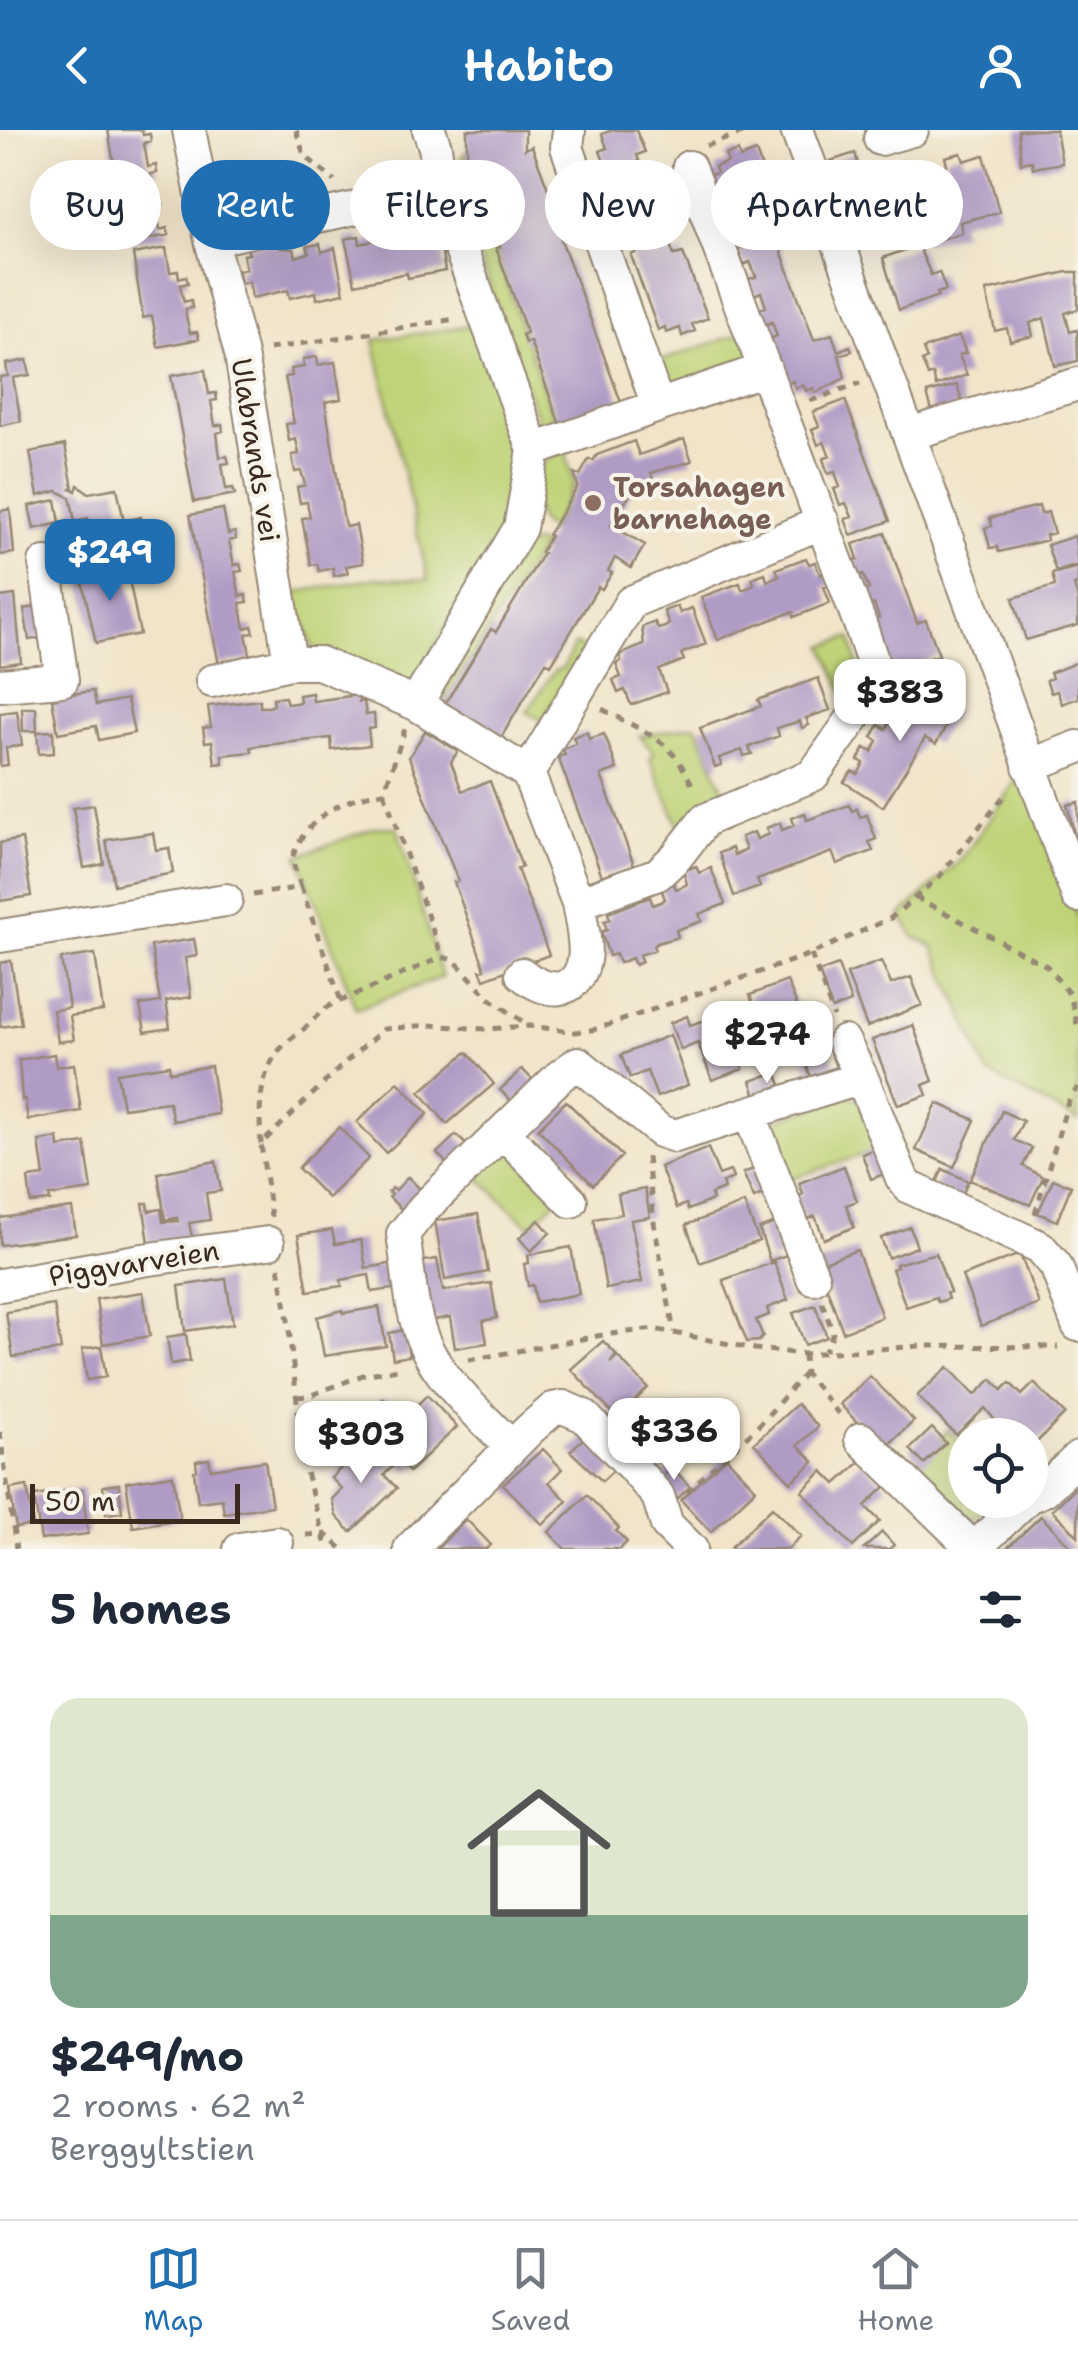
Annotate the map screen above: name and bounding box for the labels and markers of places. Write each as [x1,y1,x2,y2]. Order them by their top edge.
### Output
place label: Torsahagen barnehage [613,468,785,538]
marker: Torsahagen barnehage [582,492,604,514]
pin: $249 [51,519,169,604]
pin: $383 [841,659,959,744]
pin: $274 [708,1001,826,1086]
pin: $336 [615,1398,733,1483]
pin: $303 [302,1401,420,1486]

